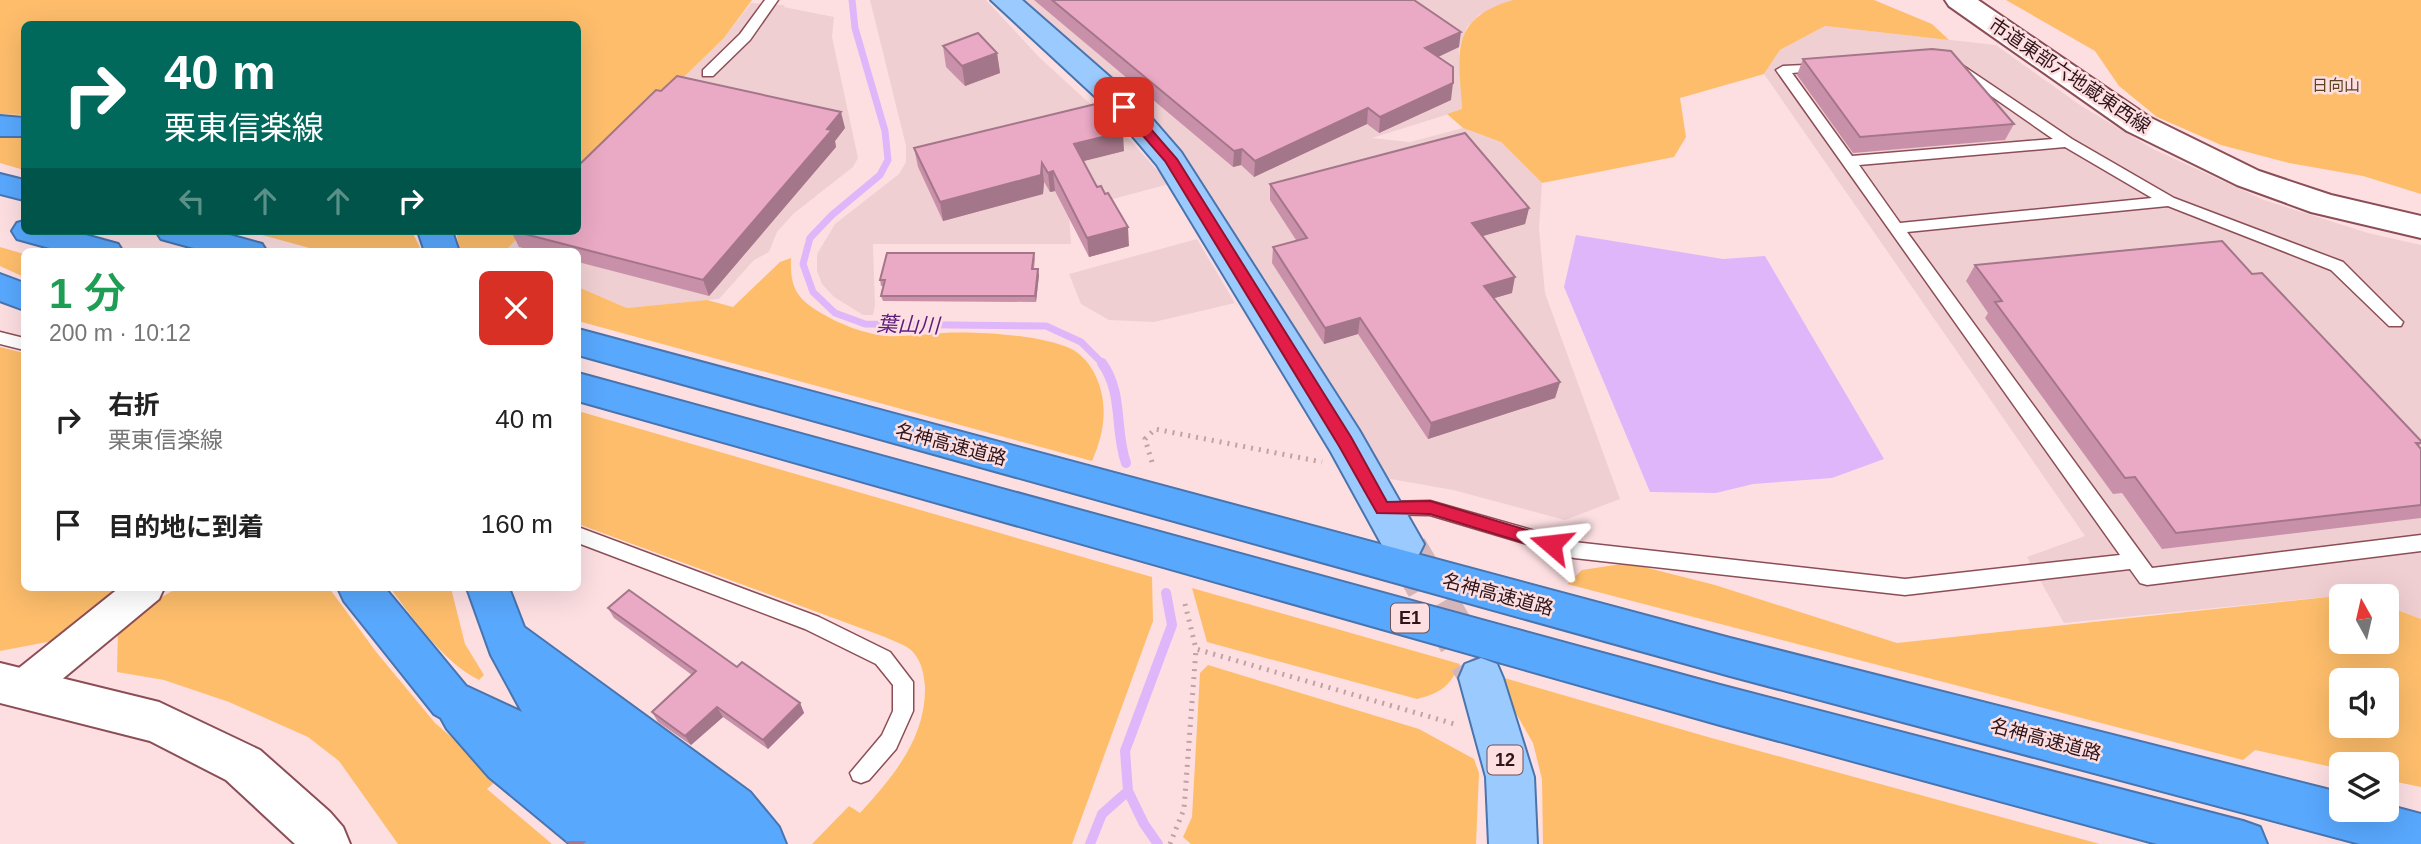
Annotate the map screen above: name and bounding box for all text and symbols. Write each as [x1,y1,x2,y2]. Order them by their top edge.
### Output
street label: 市道東部六地蔵東西線 [1985,14,2154,137]
text: 40 m [164,45,276,99]
icon: right [49,49,140,140]
pin [1094,77,1154,137]
park label: 日向山 [2312,77,2360,94]
icon: arrive [1105,88,1143,126]
text: 栗東信楽線 [164,110,324,146]
icon: left [173,182,211,220]
icon: ahead [246,182,284,220]
icon: ahead [319,182,357,220]
icon: right [392,182,430,220]
text: 1 分 [49,270,126,317]
button: close [479,271,553,345]
water label: 葉山川 [876,312,942,337]
text: 200 m · 10:12 [49,320,191,346]
text: 右折 [108,390,160,420]
icon: right [49,401,87,439]
text: 40 m [495,404,553,434]
street label: 名神高速道路 [893,420,1009,469]
text: 栗東信楽線 [108,427,223,453]
icon: arrive [49,506,87,544]
position arrow [1514,507,1588,581]
text: 160 m [481,509,553,539]
text: 目的地に到着 [108,512,264,542]
street label: 名神高速道路 [1440,570,1556,619]
north arrow [2329,584,2399,654]
map controls [2329,584,2399,822]
road number: E1 [1391,604,1429,632]
button: sound [2329,668,2399,738]
street label: 名神高速道路 [1988,715,2104,764]
road number: 12 [1488,746,1522,774]
button: layers [2329,752,2399,822]

